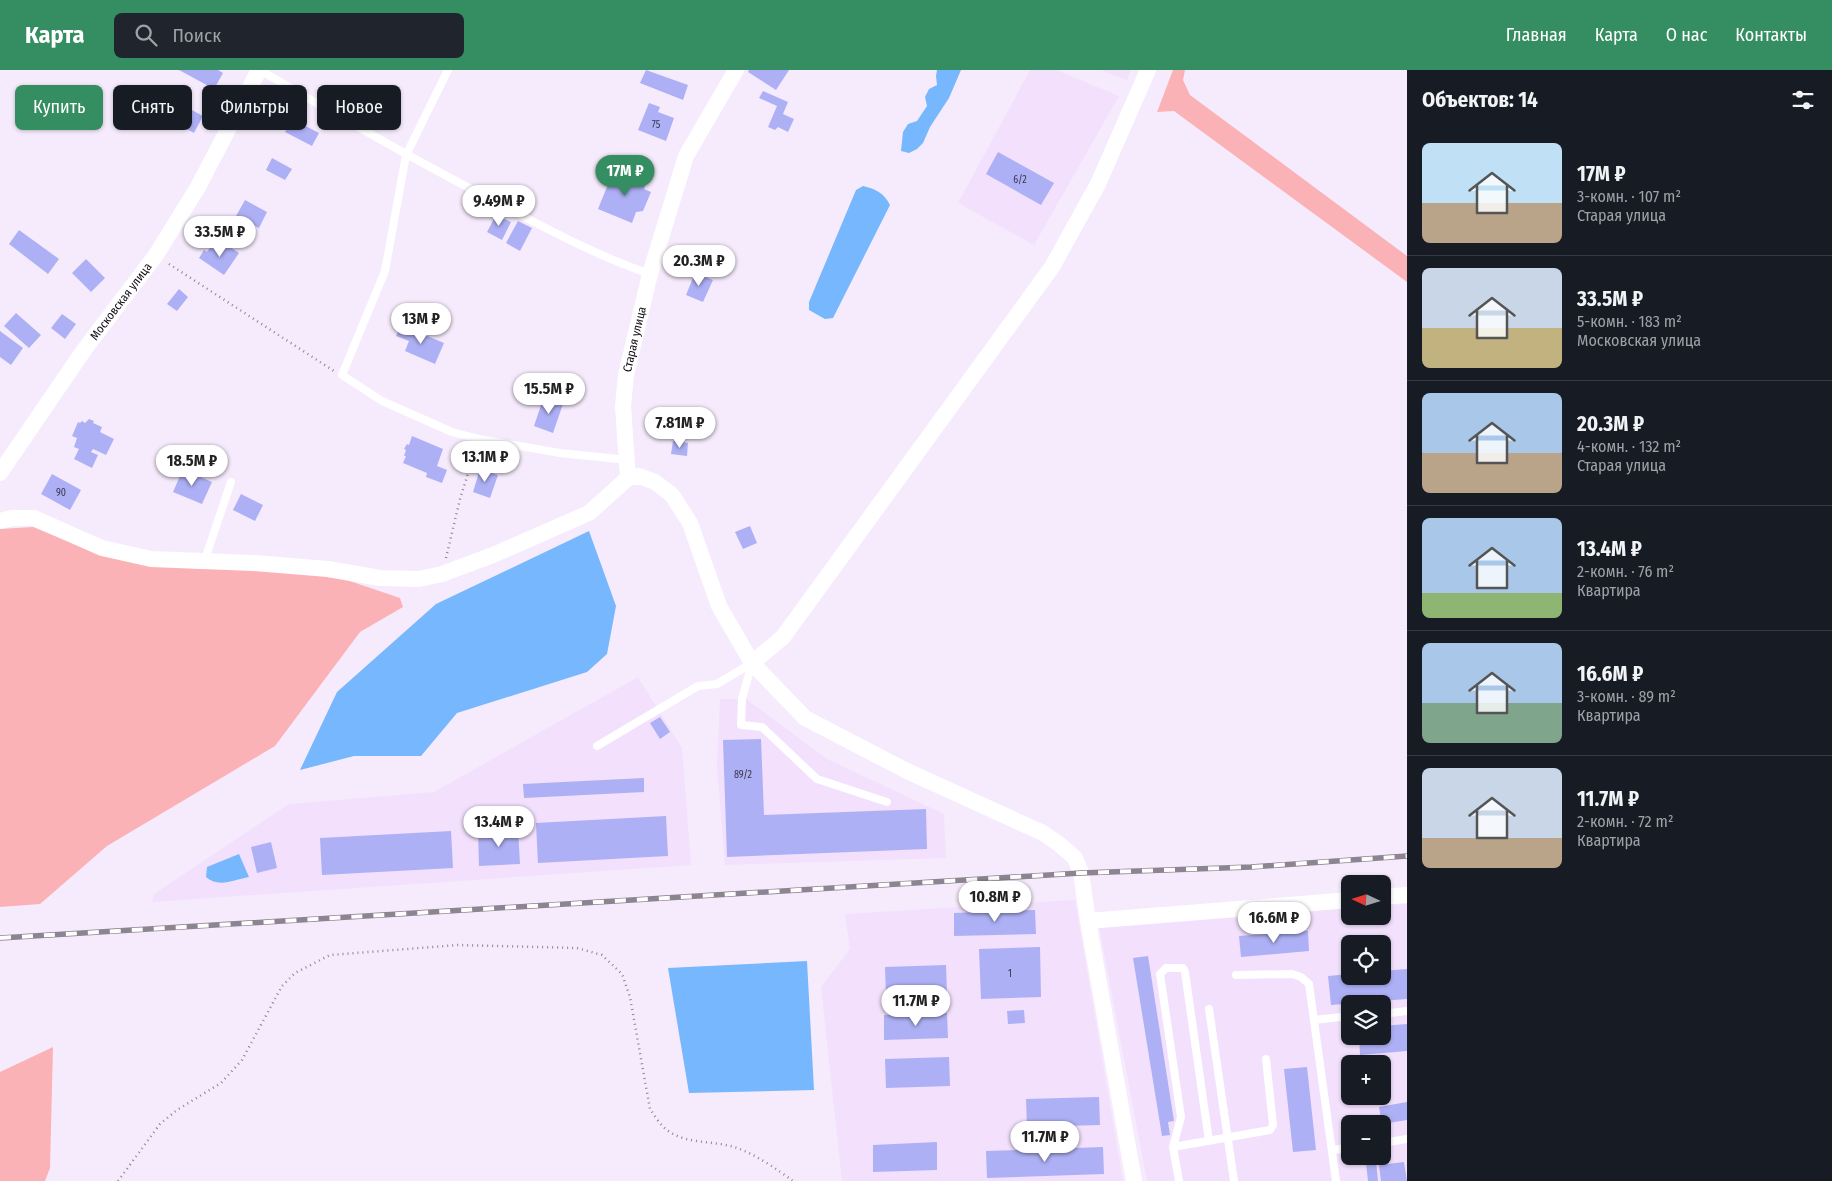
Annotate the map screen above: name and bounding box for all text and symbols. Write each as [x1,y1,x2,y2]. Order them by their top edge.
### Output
search box [114,13,464,58]
text: Карта [25,21,84,49]
icon: search [132,21,160,49]
text: Поиск [172,24,221,47]
text: Главная [1506,24,1567,46]
text: Карта [1595,24,1638,46]
text: О нас [1666,24,1707,46]
text: Контакты [1735,24,1807,46]
chip: Купить [15,85,103,130]
chip: Снять [113,85,192,130]
chip: Фильтры [202,85,307,130]
chip: Новое [317,85,401,130]
icon: filters [1789,86,1817,114]
text: Объектов: 14 [1422,87,1538,113]
house number: 75 [652,119,661,131]
pin: 17M ₽ [590,154,660,197]
text: 17M ₽ [606,161,644,180]
text: 17M ₽ [1577,161,1626,187]
icon: home [1462,163,1522,223]
house number: 6/2 [1013,174,1027,186]
pin: 9.49M ₽ [453,184,545,227]
text: 3-комн. · 107 m² [1577,187,1681,206]
text: 9.49M ₽ [473,191,525,210]
text: Старая улица [1577,206,1666,225]
pin: 33.5M ₽ [174,216,266,258]
text: 33.5M ₽ [195,222,245,241]
pin: 20.3M ₽ [653,244,745,287]
text: 20.3M ₽ [673,251,725,270]
street label: Московская улица [87,260,155,343]
text: 33.5M ₽ [1577,286,1643,312]
icon: home [1462,288,1522,348]
pin: 13M ₽ [386,302,456,345]
street label: Старая улица [620,305,649,373]
text: 13M ₽ [402,309,440,328]
text: 5-комн. · 183 m² [1577,312,1682,331]
text: Московская улица [1577,331,1701,350]
pin: 15.5M ₽ [503,372,595,415]
text: 15.5M ₽ [524,379,574,398]
pin: 7.81M ₽ [634,406,726,449]
text: 20.3M ₽ [1577,411,1644,437]
text: 7.81M ₽ [656,413,704,432]
icon: home [1462,413,1522,473]
text: 4-комн. · 132 m² [1577,437,1681,456]
pin: 13.1M ₽ [439,440,531,483]
pin: 18.5M ₽ [146,444,238,487]
text: 13.1M ₽ [462,447,508,466]
text: 18.5M ₽ [167,451,217,470]
text: Старая улица [1577,456,1666,475]
house number: 90 [56,487,66,499]
text: 13.4M ₽ [1577,536,1642,562]
icon: home [1462,538,1522,598]
text: 2-комн. · 76 m² [1577,562,1674,581]
text: Квартира [1577,581,1641,600]
text: 16.6M ₽ [1577,661,1643,687]
icon: home [1462,663,1522,723]
text: 3-комн. · 89 m² [1577,687,1676,706]
text: Квартира [1577,706,1641,725]
house number: 89/2 [734,769,753,781]
text: 11.7M ₽ [1577,786,1639,812]
icon: home [1462,788,1522,848]
pin: 13.4M ₽ [453,806,545,848]
text: 13.4M ₽ [474,812,524,831]
text: 2-комн. · 72 m² [1577,812,1673,831]
text: Квартира [1577,831,1641,850]
north arrow [1341,875,1391,925]
map controls [1341,875,1391,1165]
pin: 10.8M ₽ [949,880,1041,923]
text: 10.8M ₽ [969,887,1021,906]
pin: 16.6M ₽ [1228,902,1320,944]
text: 16.6M ₽ [1249,908,1299,927]
button: locate [1341,935,1391,985]
house number: 1 [1008,968,1012,980]
pin: 11.7M ₽ [870,984,962,1027]
text: 11.7M ₽ [892,991,940,1010]
button: layers [1341,995,1391,1045]
button: + [1341,1055,1391,1105]
button: − [1341,1115,1391,1165]
pin: 11.7M ₽ [999,1120,1091,1163]
text: 11.7M ₽ [1021,1127,1069,1146]

